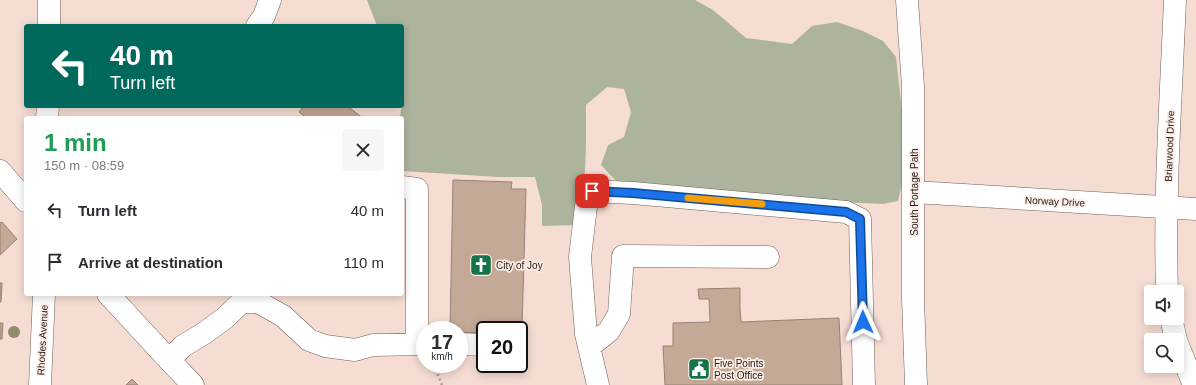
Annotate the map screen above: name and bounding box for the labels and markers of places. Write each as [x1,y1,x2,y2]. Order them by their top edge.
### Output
pin [575,174,609,208]
church icon: City of Joy [468,252,494,278]
place label: City of Joy [496,260,543,271]
public building icon: Five Points Post Office [686,356,712,382]
place label: Five Points Post Office [714,358,763,381]

